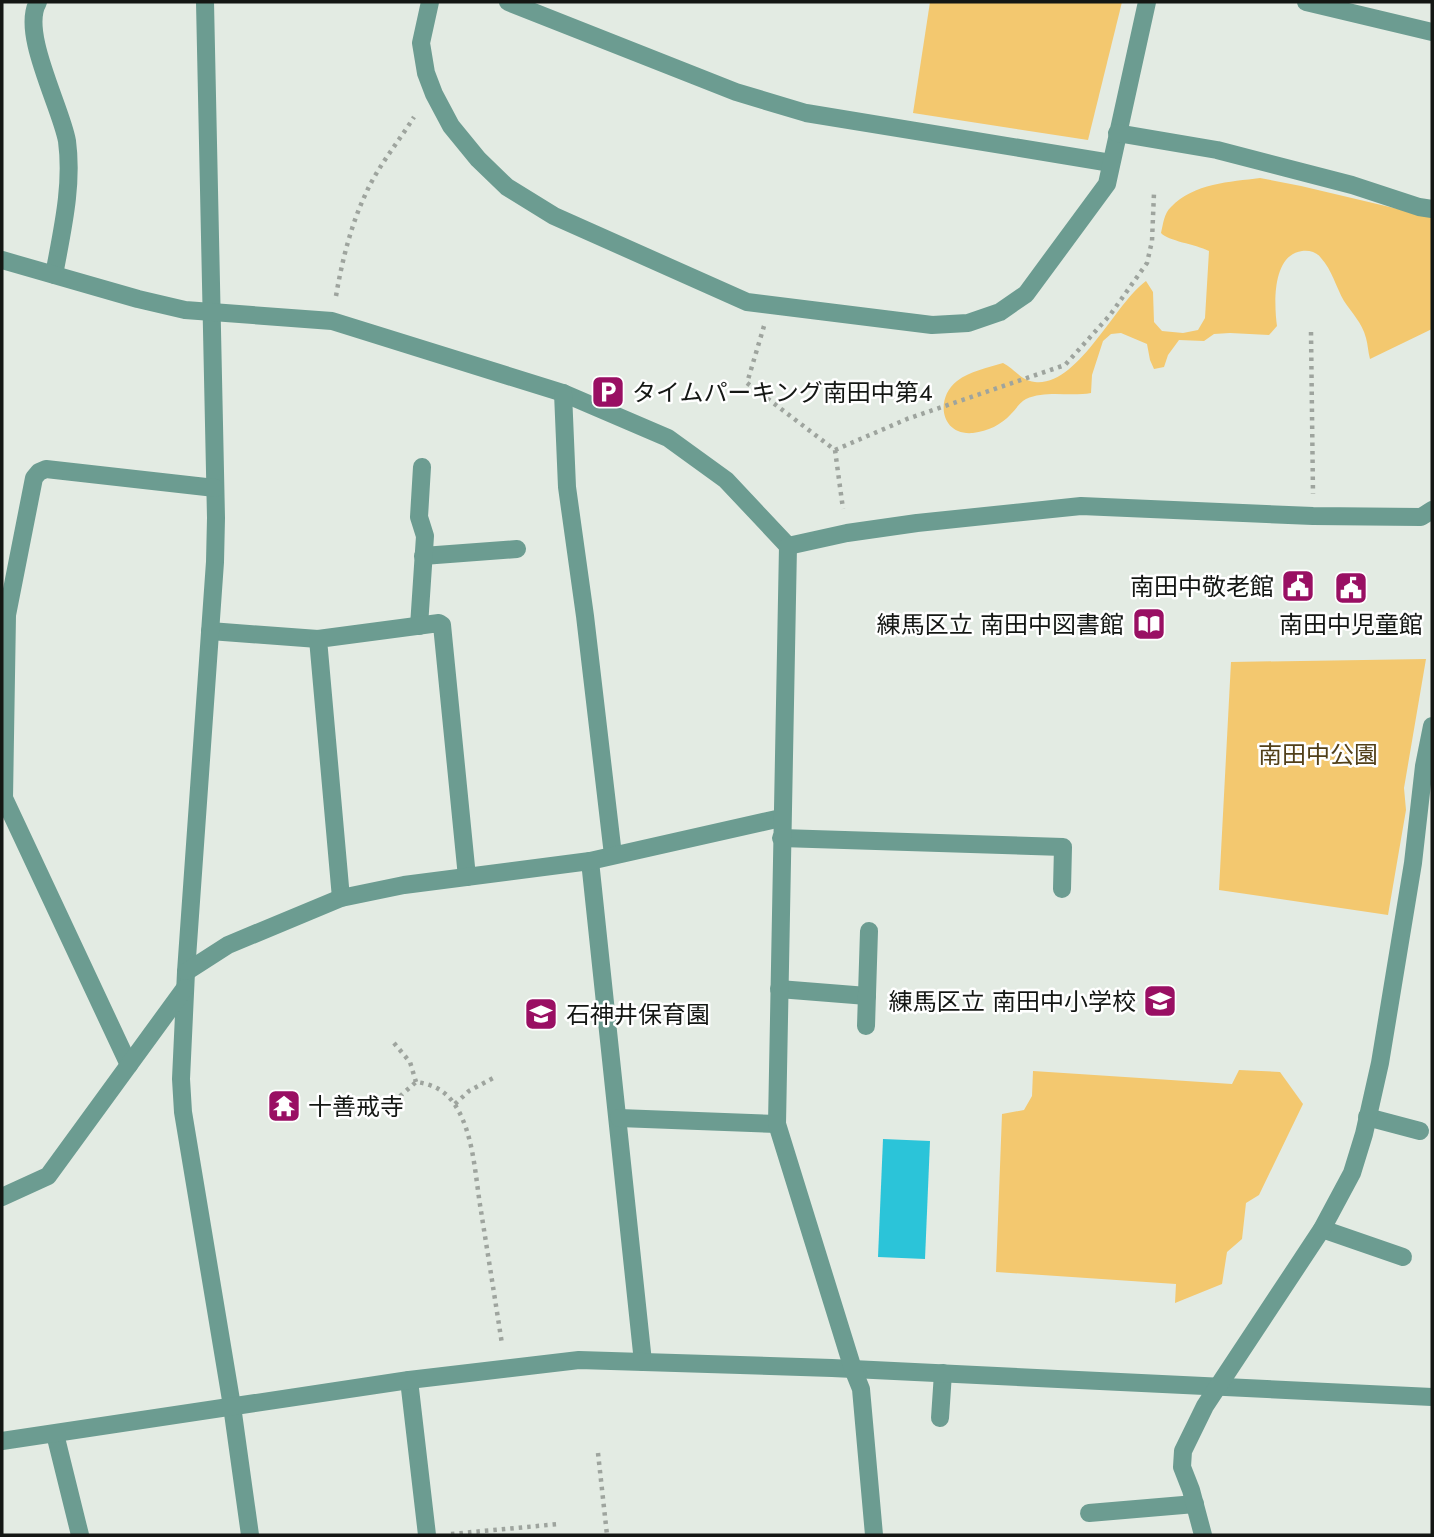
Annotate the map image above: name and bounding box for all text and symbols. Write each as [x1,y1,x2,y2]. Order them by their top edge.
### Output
parking icon: タイムパーキング南田中第4 [589,373,627,411]
place label: タイムパーキング南田中第4 [632,375,933,410]
public building icon: 南田中敬老館 [1279,567,1317,605]
place label: 南田中敬老館 [1130,569,1274,604]
public building icon: 南田中児童館 [1332,569,1370,607]
library icon: 練馬区立 南田中図書館 [1130,605,1168,643]
place label: 練馬区立 南田中図書館 [877,607,1124,642]
place label: 南田中児童館 [1279,607,1423,642]
park label: 南田中公園 [1258,737,1378,772]
school or university icon: 練馬区立 南田中小学校 [1141,982,1179,1020]
place label: 練馬区立 南田中小学校 [889,984,1136,1019]
school or university icon: 石神井保育園 [522,995,560,1033]
place label: 石神井保育園 [566,997,710,1032]
temple icon: 十善戒寺 [265,1087,303,1125]
place label: 十善戒寺 [308,1089,404,1124]

